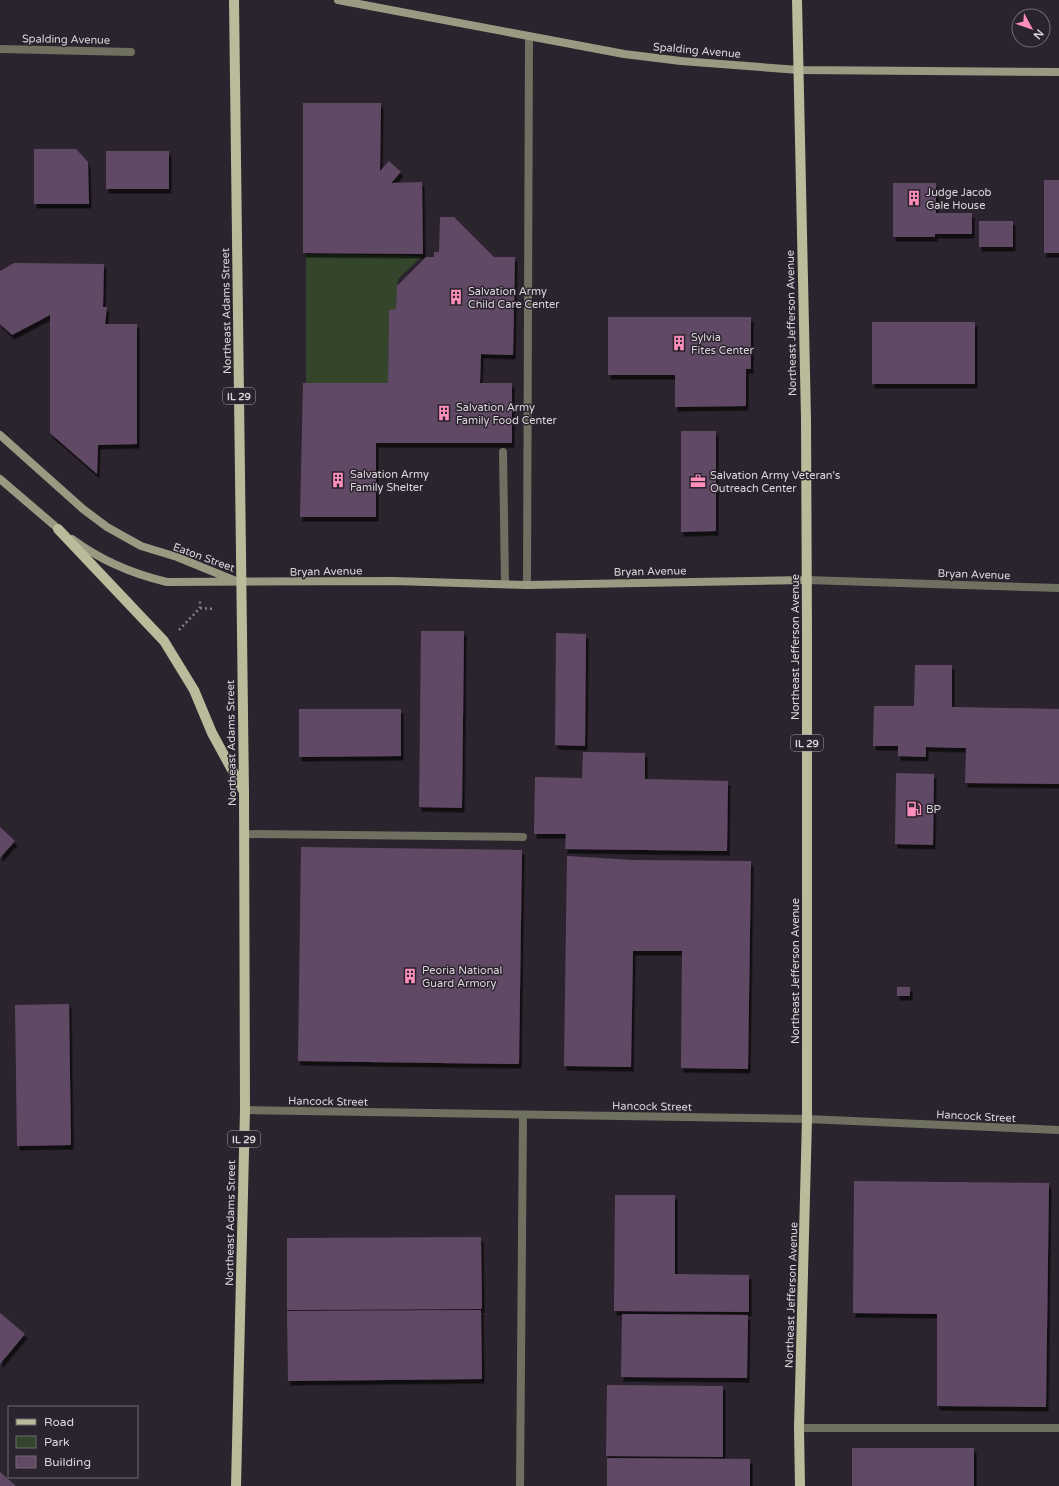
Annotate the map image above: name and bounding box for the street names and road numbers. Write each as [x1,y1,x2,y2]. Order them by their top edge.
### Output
street label: Spalding Avenue [22,32,110,47]
street label: Spalding Avenue [653,40,741,61]
street label: Northeast Adams Street [219,248,234,374]
street label: Northeast Jefferson Avenue [784,250,799,396]
road number: IL 29 [223,388,255,404]
street label: Eaton Street [171,540,237,575]
street label: Bryan Avenue [290,564,362,579]
street label: Bryan Avenue [614,564,686,579]
street label: Bryan Avenue [937,567,1011,582]
street label: Northeast Jefferson Avenue [789,574,802,720]
street label: Northeast Adams Street [224,680,239,806]
road number: IL 29 [791,735,823,751]
street label: Northeast Jefferson Avenue [789,898,802,1044]
street label: Hancock Street [288,1094,368,1109]
street label: Hancock Street [612,1099,692,1114]
street label: Hancock Street [936,1108,1016,1125]
road number: IL 29 [228,1131,260,1147]
street label: Northeast Adams Street [223,1160,238,1286]
street label: Northeast Jefferson Avenue [782,1222,801,1368]

